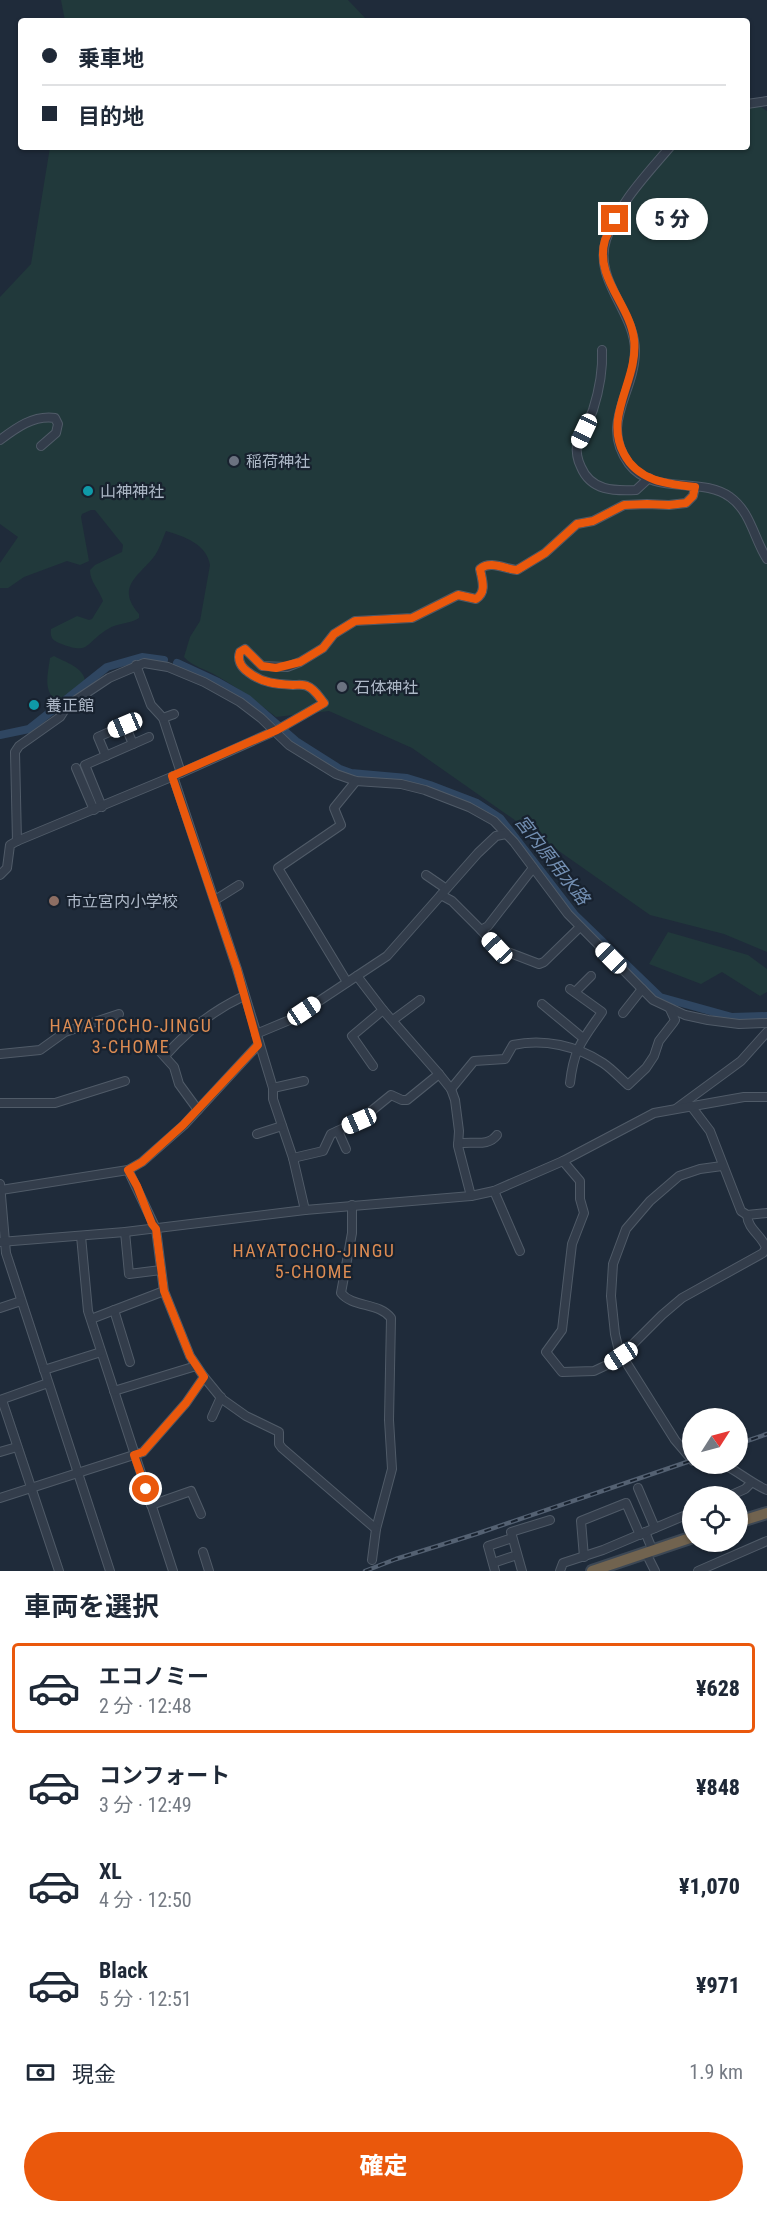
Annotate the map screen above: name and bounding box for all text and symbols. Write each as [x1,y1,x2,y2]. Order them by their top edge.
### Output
text: 乗車地 [78,46,144,71]
text: 目的地 [78,104,144,129]
callout: 5 分 [636,198,708,240]
route end [601,205,628,232]
text: 5 分 [655,207,689,231]
car [568,411,600,451]
place label: 稲荷神社 [246,452,310,471]
marker: 稲荷神社 [227,454,241,468]
place label: 山神神社 [100,482,164,501]
marker: 山神神社 [81,484,95,498]
place label: 石体神社 [354,678,418,697]
marker: 石体神社 [335,680,349,694]
place label: 養正館 [46,696,94,715]
marker: 養正館 [27,698,41,712]
car [105,710,145,740]
water label: 宮内原用水路 [511,811,595,910]
place label: 市立宮内小学校 [66,892,178,911]
marker: 市立宮内小学校 [47,894,61,908]
car [478,929,516,967]
car [592,939,630,977]
car [284,993,324,1029]
district label: HAYATOCHO-JINGU 3-CHOME [50,1015,212,1057]
car [339,1105,379,1137]
district label: HAYATOCHO-JINGU 5-CHOME [233,1240,395,1282]
car [601,1339,641,1373]
north arrow [682,1408,748,1474]
map controls [682,1408,748,1552]
route start [132,1475,159,1502]
button: locate [682,1486,748,1552]
text: 車両を選択 [24,1591,159,1623]
icon: car [27,1661,81,1715]
text: エコノミー [99,1664,209,1689]
text: ¥628 [696,1676,740,1701]
text: 2 分 · 12:48 [99,1694,192,1718]
icon: car [27,1760,81,1814]
text: コンフォート [99,1763,230,1788]
text: ¥848 [696,1775,740,1800]
text: 3 分 · 12:49 [99,1793,192,1817]
icon: car [27,1859,81,1913]
text: XL [99,1859,122,1884]
text: ¥1,070 [679,1874,740,1899]
text: 4 分 · 12:50 [99,1888,192,1912]
icon: car [27,1958,81,2012]
text: Black [99,1958,148,1983]
text: ¥971 [696,1973,740,1998]
text: 5 分 · 12:51 [99,1987,192,2011]
icon: cash [24,2056,57,2089]
text: 1.9 km [689,2060,743,2084]
text: 現金 [72,2062,116,2087]
button: 確定 [24,2132,743,2201]

